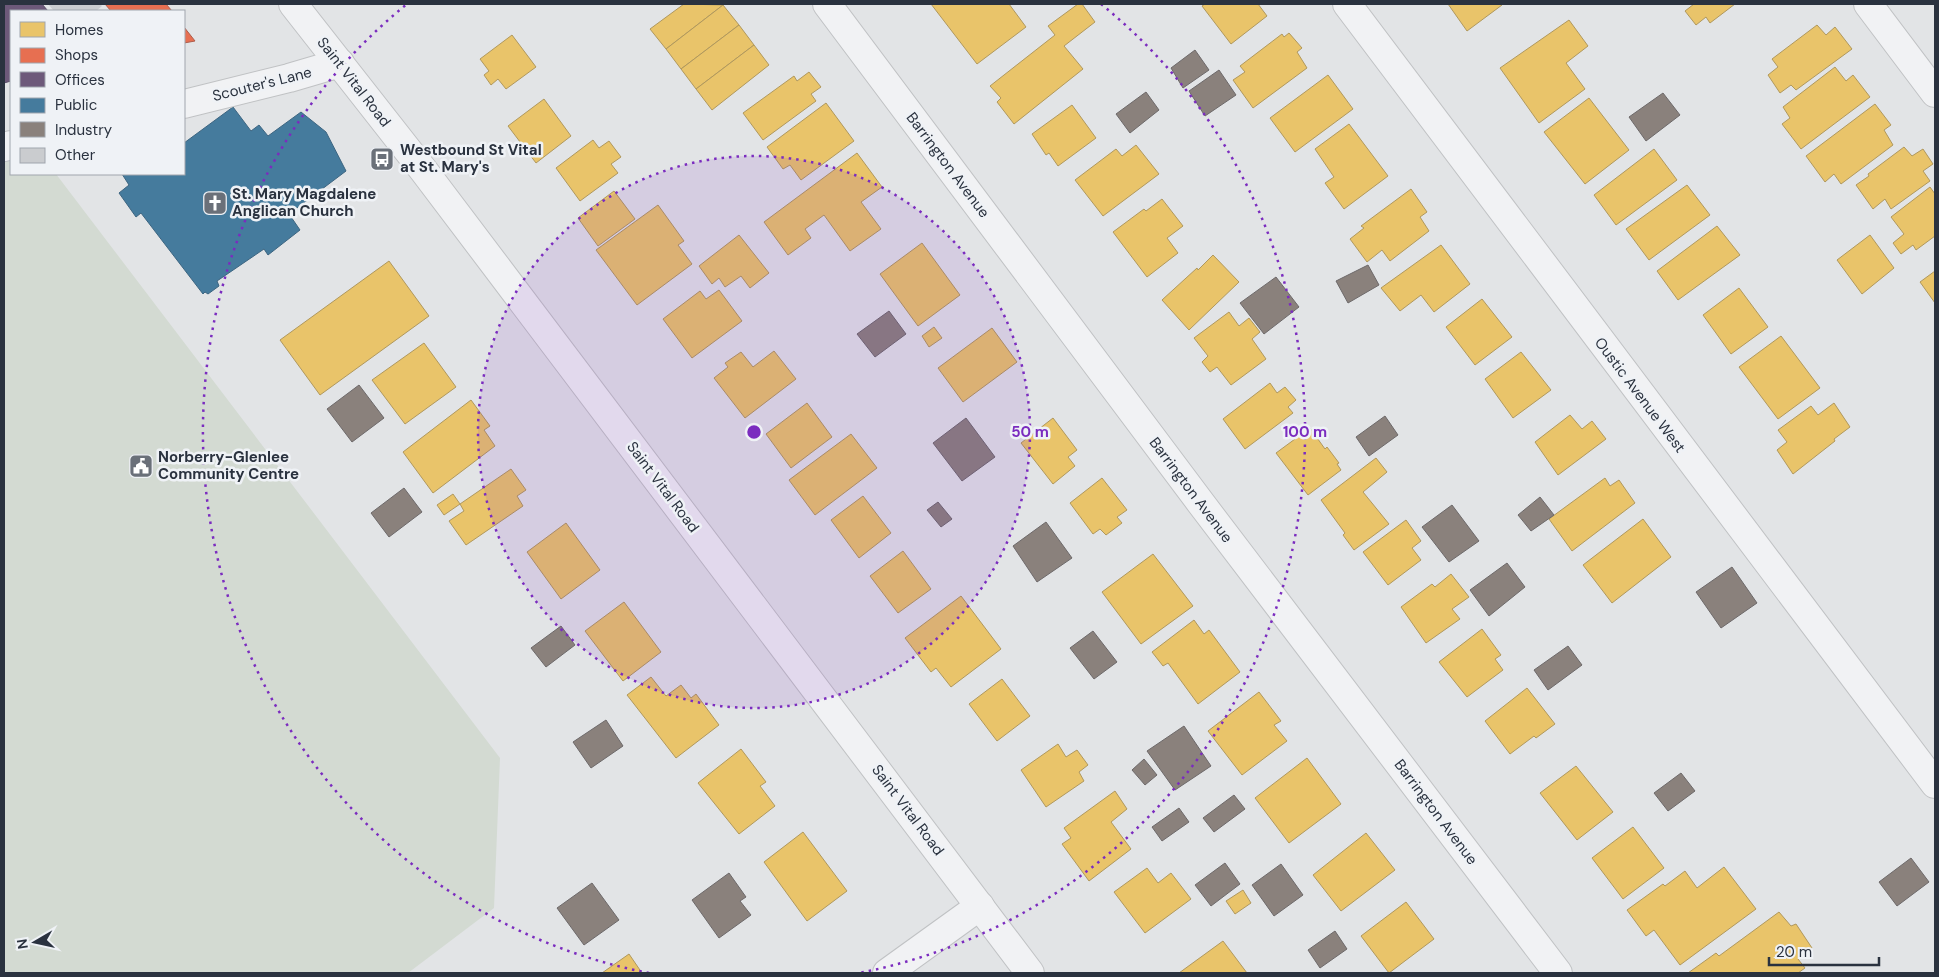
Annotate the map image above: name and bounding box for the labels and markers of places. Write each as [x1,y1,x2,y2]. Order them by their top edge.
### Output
place label: Westbound St Vital at St. Mary's [400,140,542,177]
bus stop icon: Westbound St Vital at St. Mary's [369,146,395,172]
place label: St. Mary Magdalene Anglican Church [232,184,376,221]
church icon: St. Mary Magdalene Anglican Church [202,190,228,216]
centre of rings [745,423,763,441]
place label: Norberry-Glenlee Community Centre [158,447,299,484]
public building icon: Norberry-Glenlee Community Centre [128,453,154,479]

